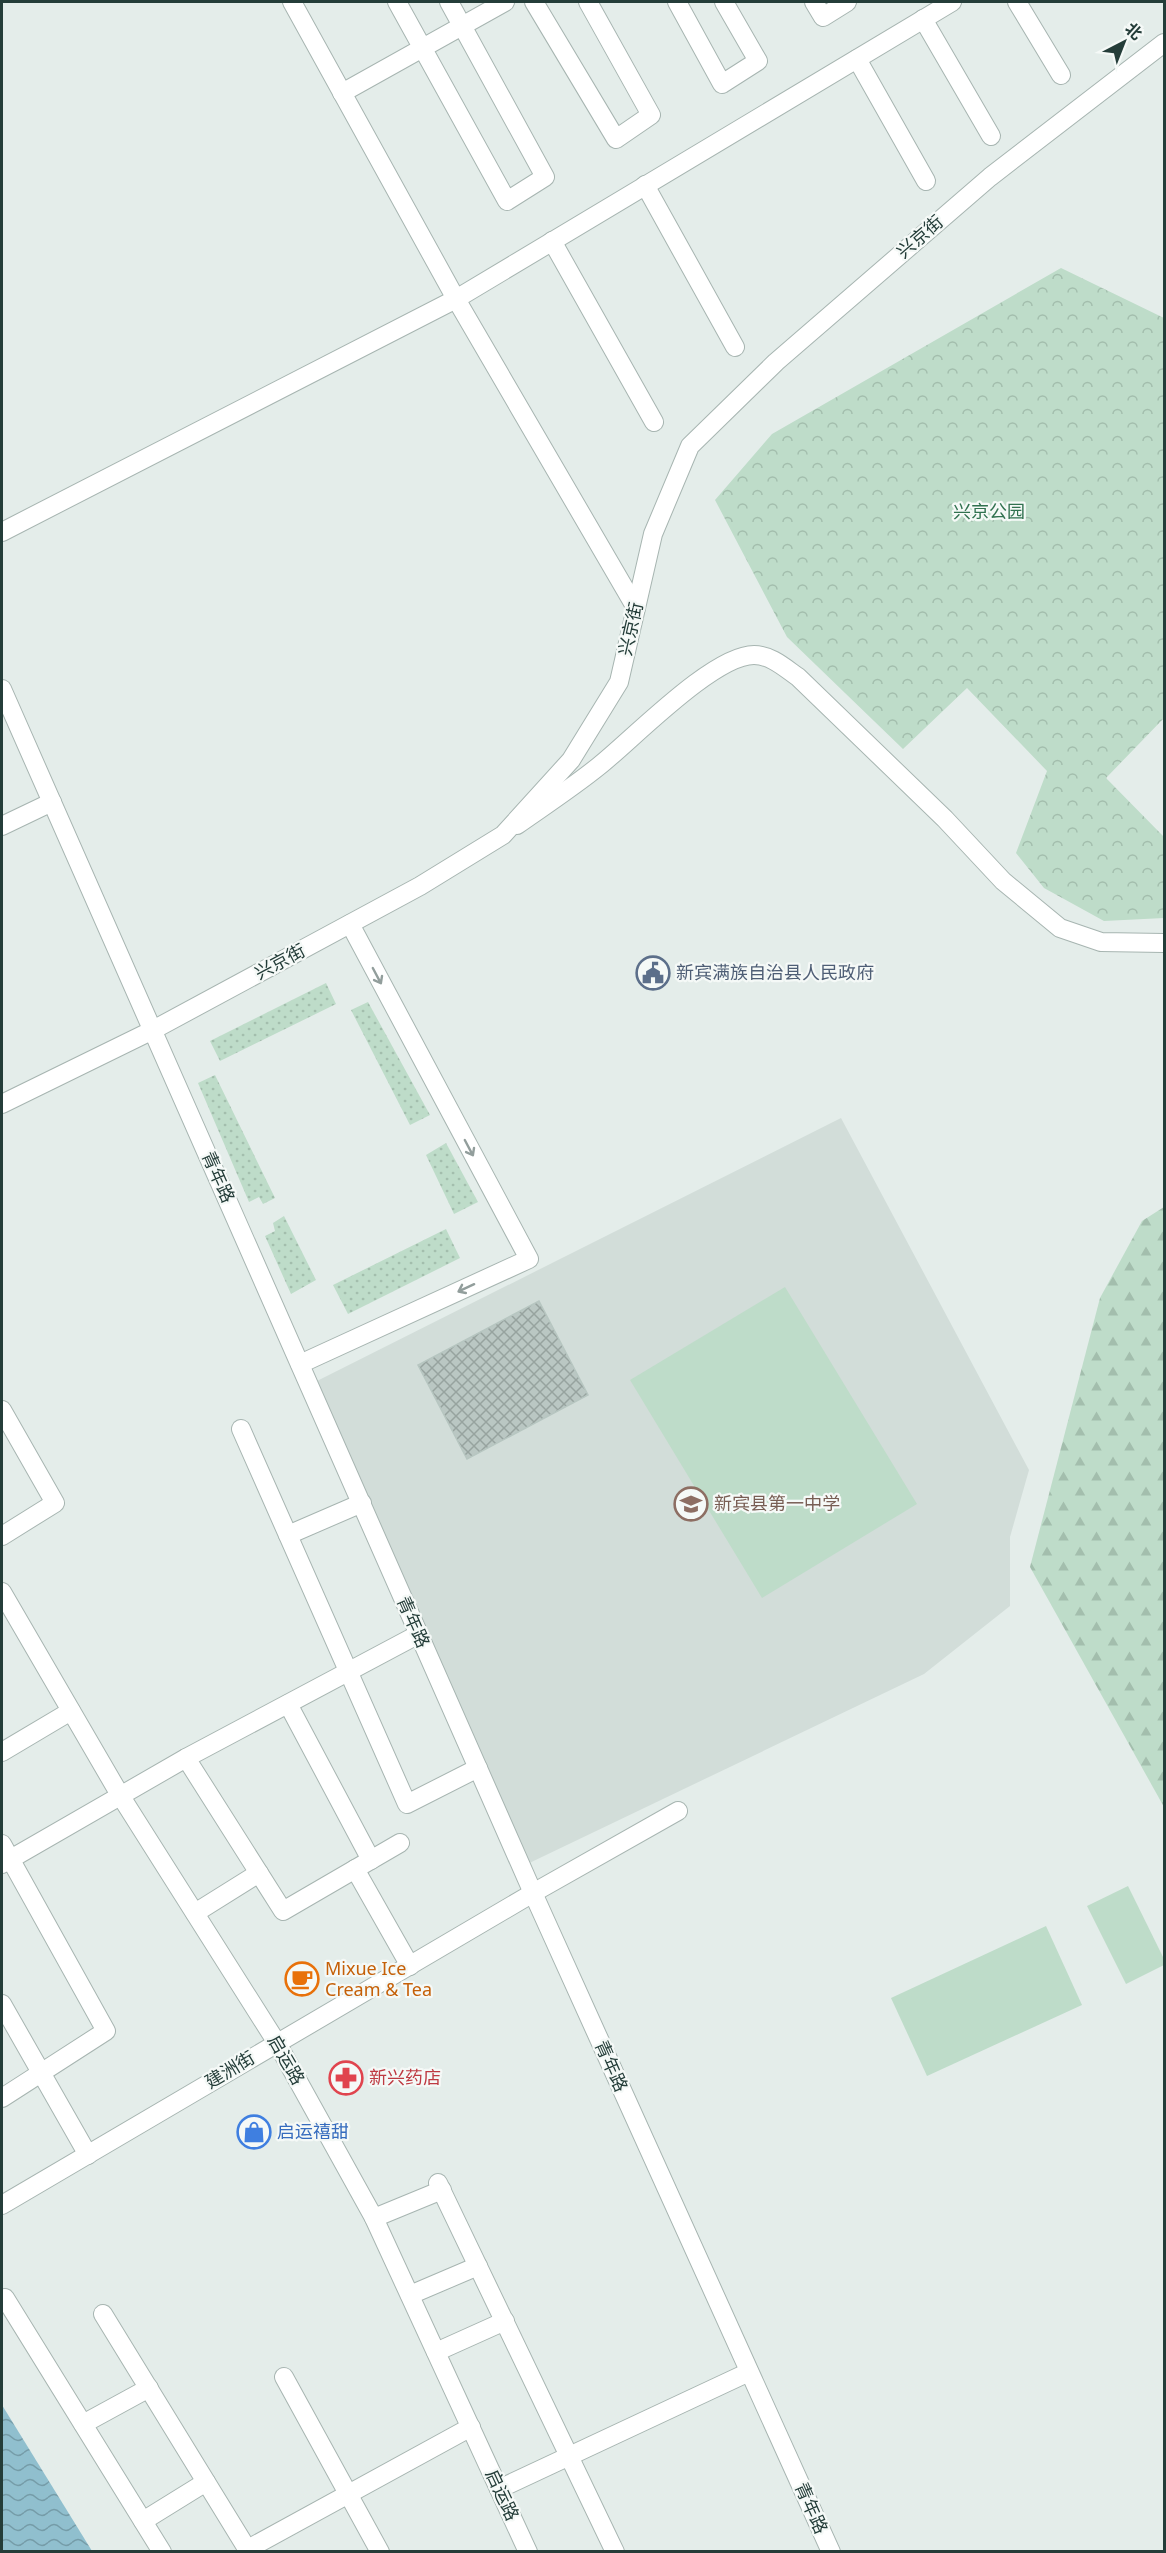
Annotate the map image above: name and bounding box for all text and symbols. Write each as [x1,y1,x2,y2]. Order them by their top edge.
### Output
north arrow [1094,12,1154,72]
text: 北 [1121,17,1147,44]
street label: 兴京街 [891,209,948,263]
park label: 兴京公园 [953,499,1025,523]
street label: 兴京街 [612,600,648,658]
street label: 兴京街 [250,938,309,984]
public building icon: 新宾满族自治县人民政府 [635,955,671,991]
place label: 新宾满族自治县人民政府 [676,960,874,984]
one-way arrow [372,966,383,984]
one-way arrow [464,1138,475,1156]
street label: 青年路 [197,1147,241,1206]
one-way arrow [458,1282,476,1294]
school or university icon: 新宾县第一中学 [673,1486,709,1522]
place label: 新宾县第一中学 [714,1491,840,1515]
street label: 青年路 [392,1592,436,1651]
place label: Mixue Ice Cream & Tea [325,1956,432,2001]
cafe icon: Mixue Ice Cream & Tea [284,1961,320,1997]
street label: 启运路 [263,2030,311,2089]
street label: 青年路 [590,2036,634,2095]
street label: 建洲街 [200,2045,259,2093]
pharmacy icon: 新兴药店 [328,2060,364,2096]
place label: 新兴药店 [369,2065,441,2089]
shop icon: 启运禧甜 [236,2114,272,2150]
place label: 启运禧甜 [277,2119,349,2143]
street label: 启运路 [481,2465,525,2524]
street label: 青年路 [790,2478,834,2537]

